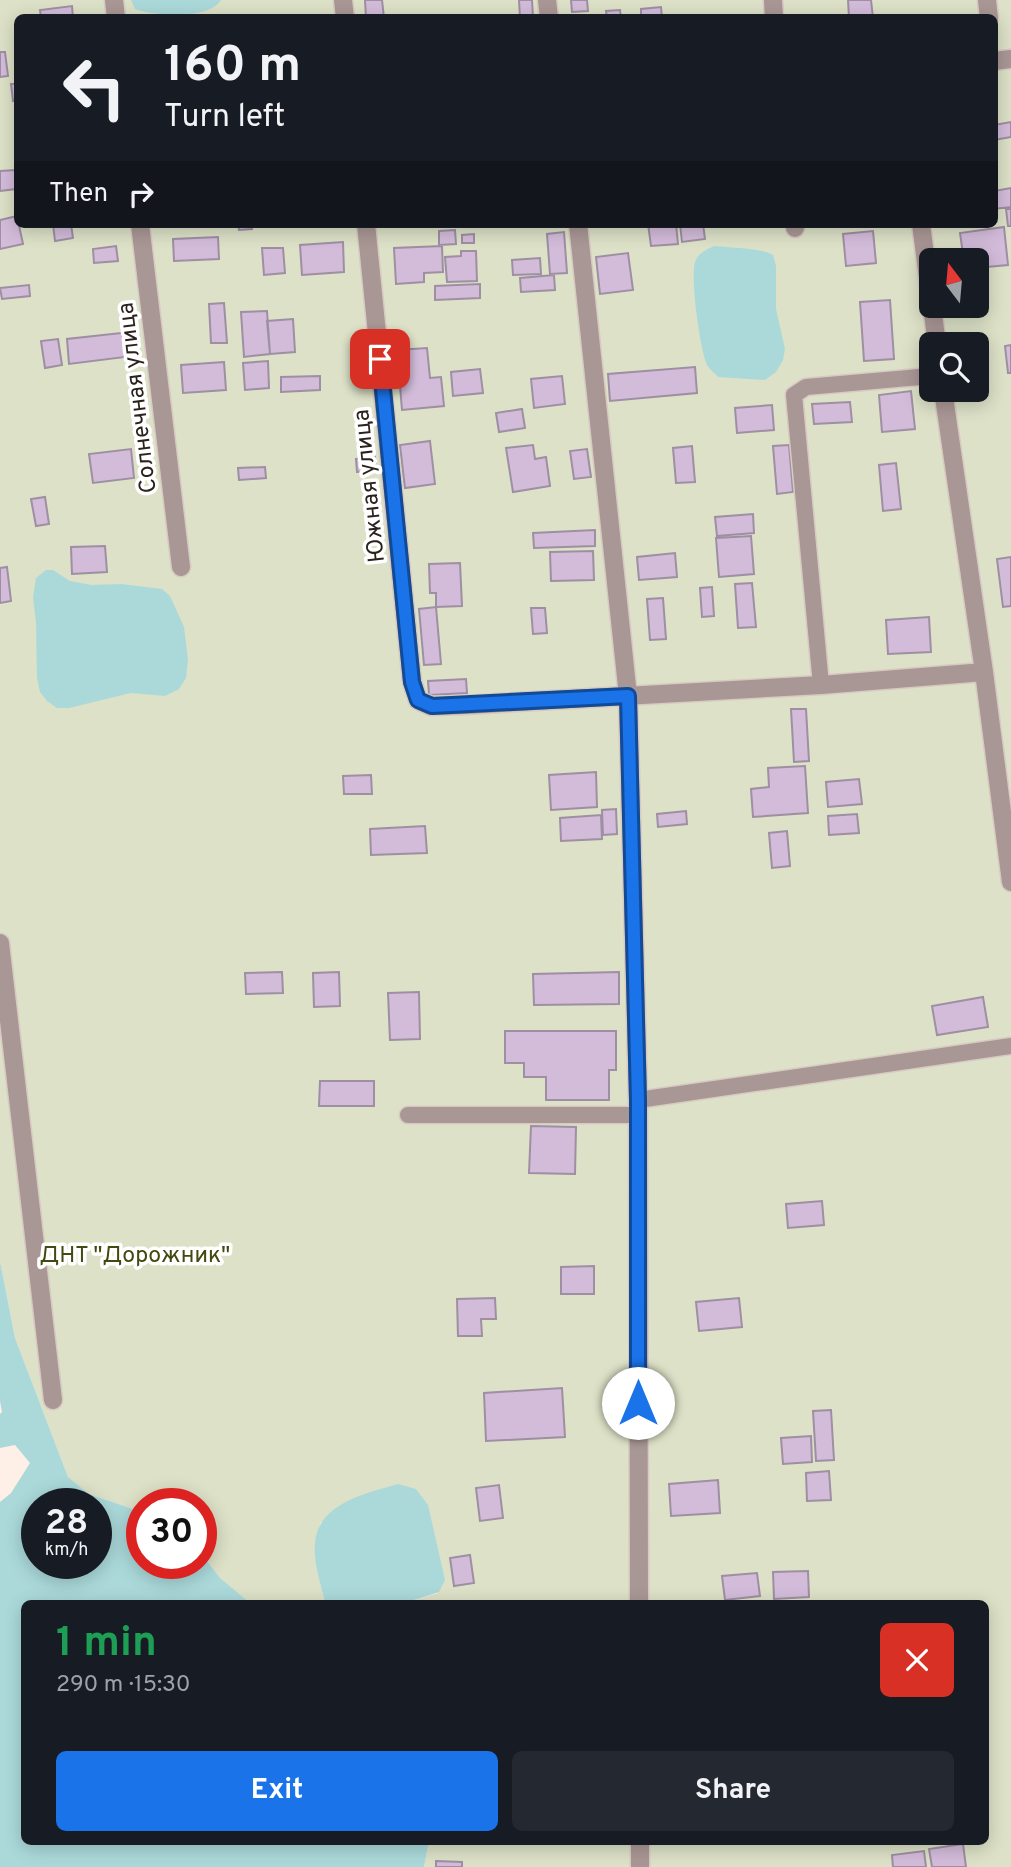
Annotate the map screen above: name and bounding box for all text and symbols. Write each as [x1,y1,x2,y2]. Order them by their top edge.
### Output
text: 160 m [164,37,301,99]
icon: left [49,42,140,133]
text: Turn left [164,98,285,138]
icon: right [122,175,160,213]
text: Then [49,178,108,211]
north arrow [919,248,989,318]
map controls [919,248,989,402]
street label: Солнечная улица [112,301,165,495]
pin [350,329,410,389]
button: search [919,332,989,402]
icon: arrive [361,340,399,378]
street label: Южная улица [348,408,393,564]
park label: ДНТ "Дорожник" [40,1242,230,1271]
position arrow [601,1366,675,1440]
speed limit sign: 30 [126,1488,217,1579]
text: 28 [45,1502,88,1546]
text: km/h [45,1539,88,1562]
text: 1 min [56,1618,157,1671]
button: close [880,1623,954,1697]
text: 290 m · 15:30 [56,1671,191,1700]
button: Exit [56,1751,498,1831]
button: Share [512,1751,954,1831]

